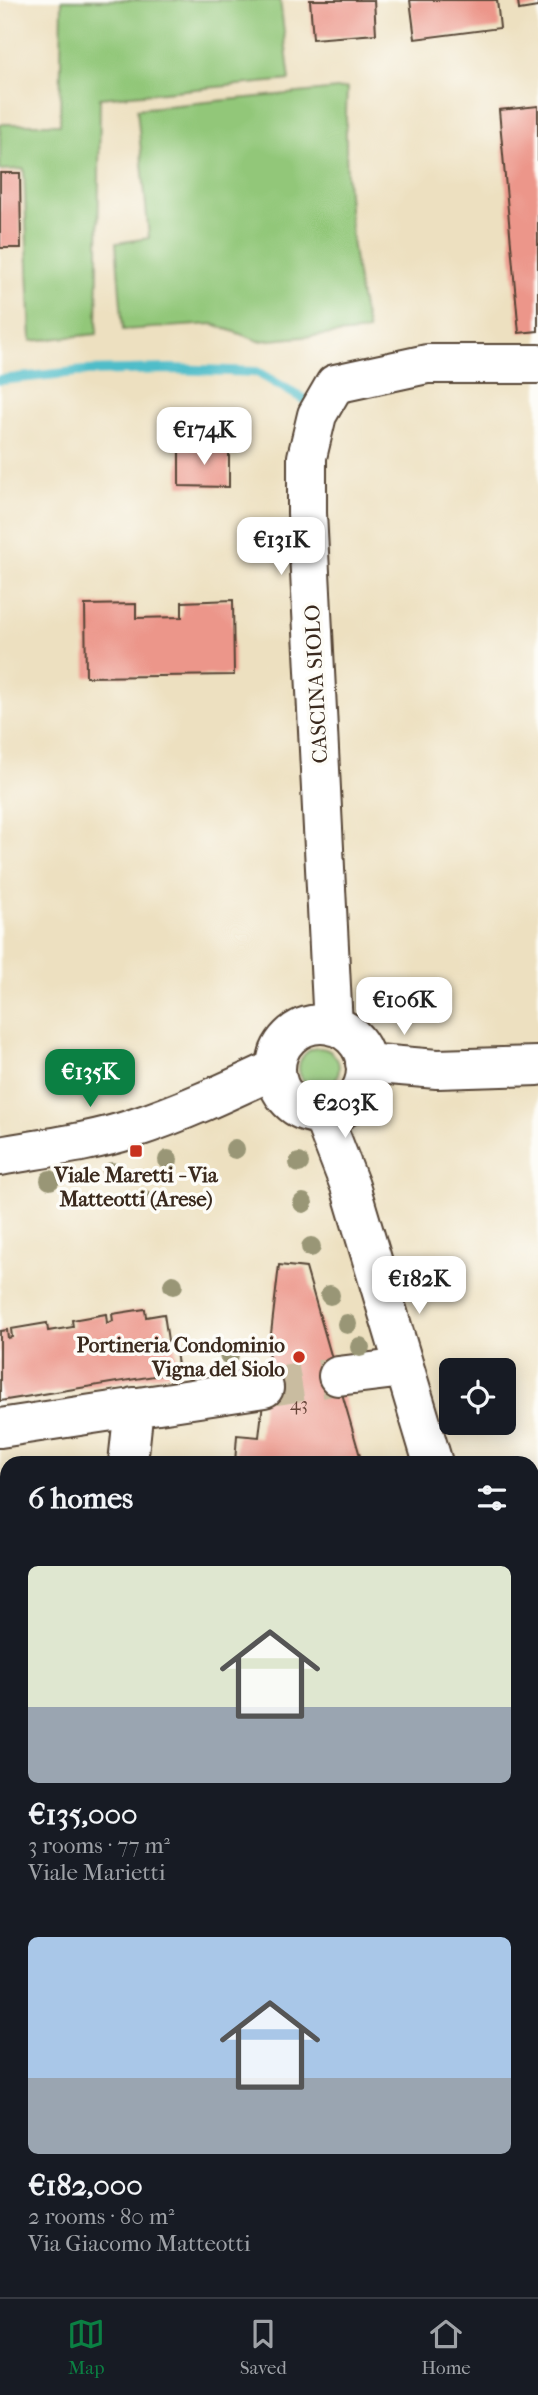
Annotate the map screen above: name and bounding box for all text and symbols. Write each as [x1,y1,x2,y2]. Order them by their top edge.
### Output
pin: €174K [155,407,253,467]
text: €174K [173,416,235,443]
pin: €131K [232,518,330,577]
text: €131K [253,526,309,553]
street label: CASCINA SIOLO [300,604,332,764]
pin: €106K [355,978,453,1037]
text: €106K [372,986,436,1013]
pin: €135K [41,1050,139,1109]
text: €135K [61,1058,119,1085]
pin: €203K [296,1080,394,1140]
text: €203K [313,1089,377,1116]
marker: Viale Maretti - Via Matteotti (Arese) [128,1143,144,1159]
place label: Viale Maretti - Via Matteotti (Arese) [53,1163,219,1211]
pin: €182K [370,1256,468,1316]
text: €182K [388,1265,450,1292]
place label: Portineria Condominio Vigna del Siolo [76,1333,285,1381]
marker: Portineria Condominio Vigna del Siolo [291,1349,307,1365]
map controls [439,1358,516,1435]
button: locate [439,1358,516,1435]
house number: 43 [290,1394,308,1415]
icon: filters [473,1479,511,1517]
text: 6 homes [28,1481,133,1516]
icon: home [207,1611,333,1737]
text: €135,000 [28,1797,138,1832]
text: 3 rooms · 77 m² [28,1832,170,1859]
text: Viale Marietti [28,1859,166,1886]
icon: home [207,1982,333,2108]
text: €182,000 [28,2168,143,2203]
text: 2 rooms · 80 m² [28,2203,175,2230]
text: Via Giacomo Matteotti [28,2230,251,2257]
tab: Map [67,2315,105,2379]
tab: Saved [240,2315,287,2379]
tab: Home [421,2315,471,2379]

